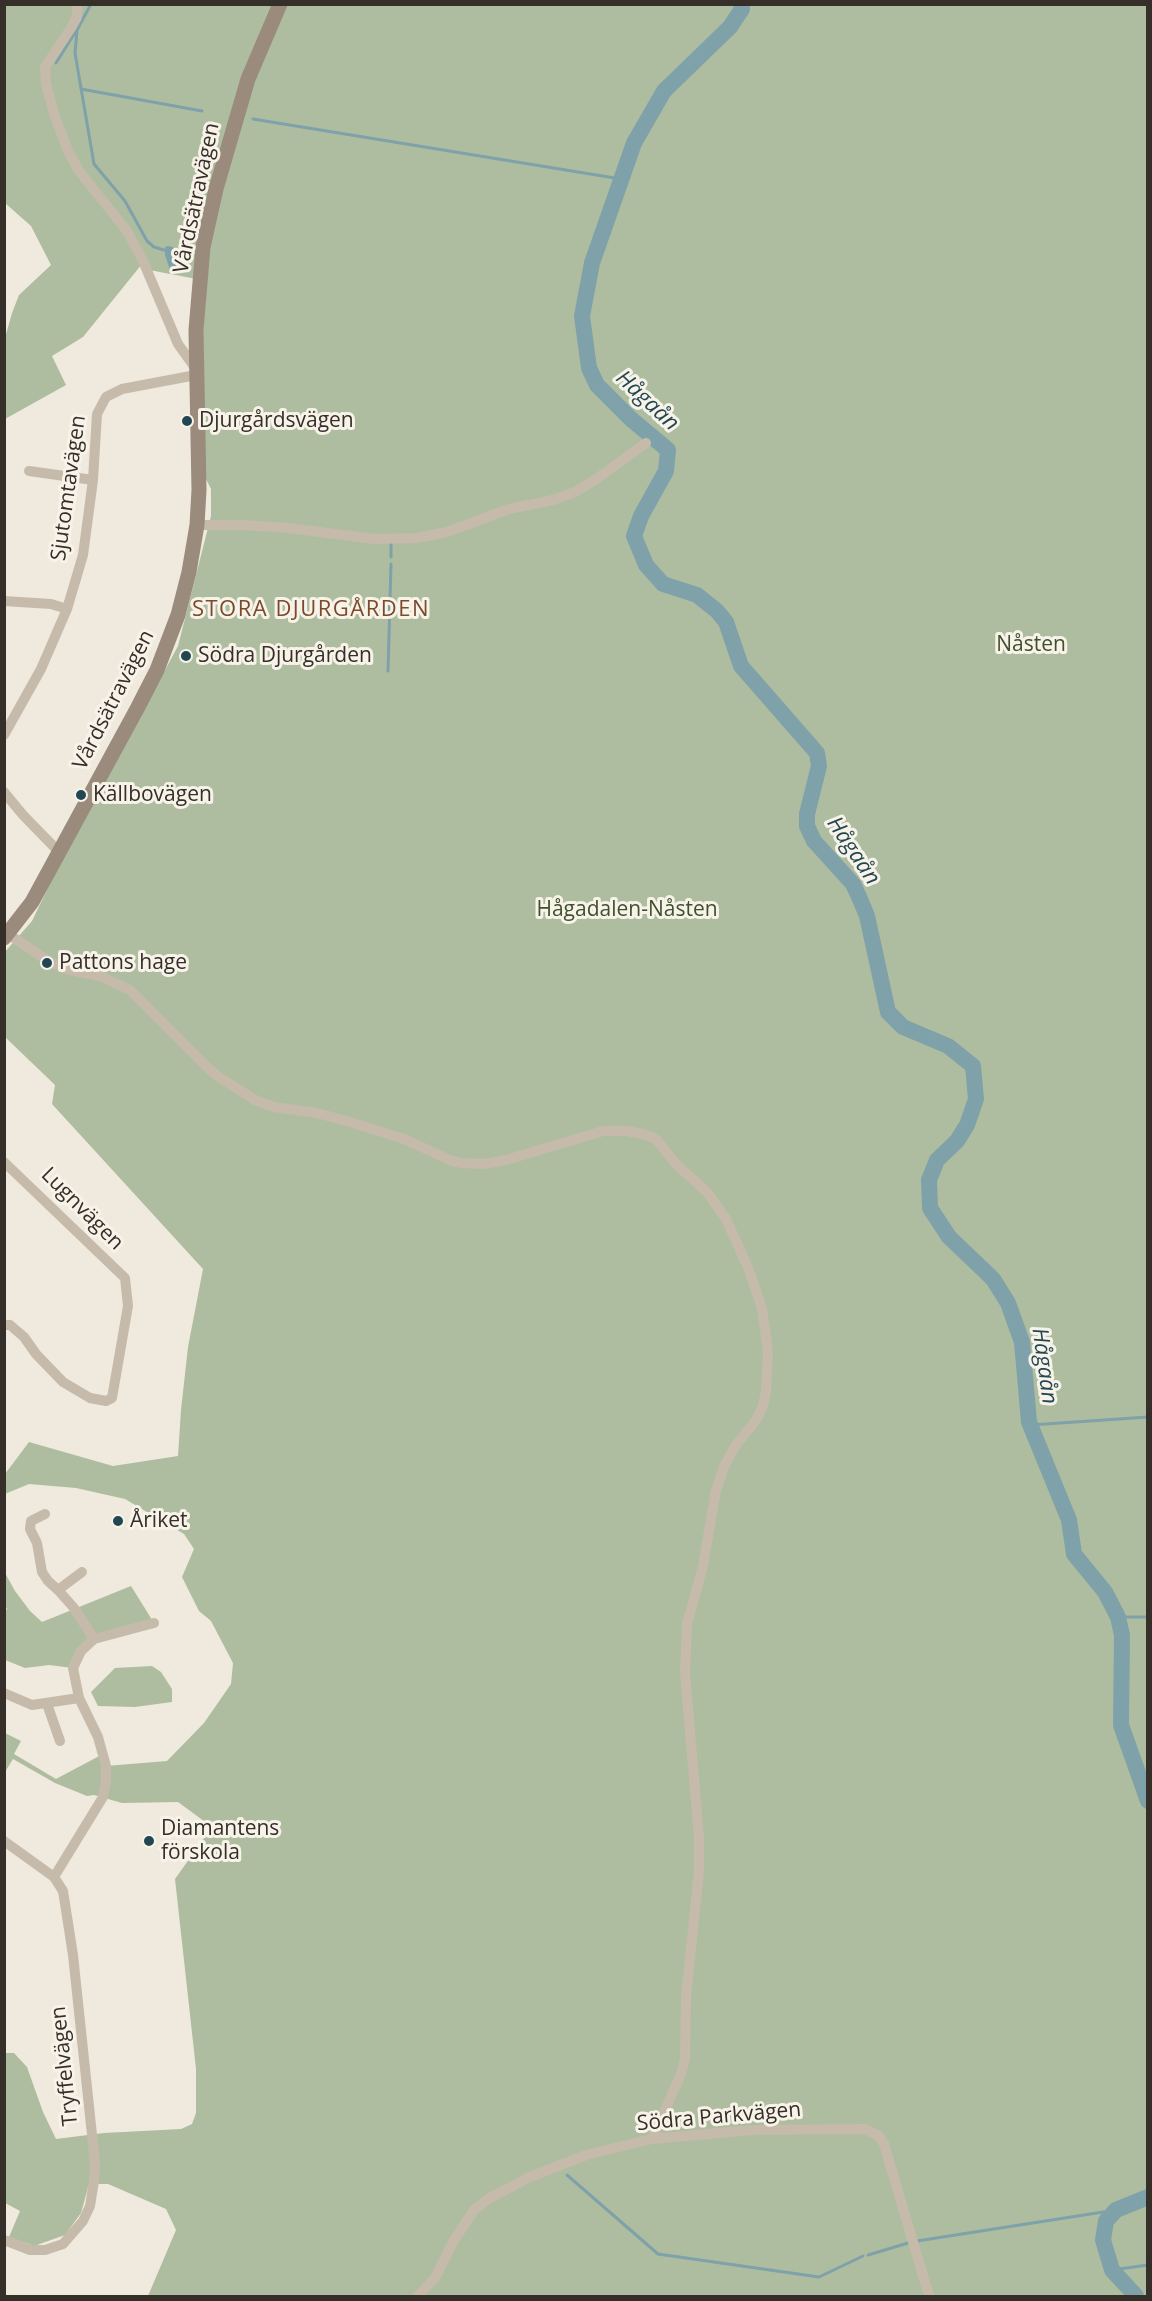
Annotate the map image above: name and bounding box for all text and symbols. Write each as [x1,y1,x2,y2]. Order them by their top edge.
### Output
street label: Vårdsätravägen [169,120,225,276]
water label: Hågaån [610,365,684,437]
place label: Djurgårdsvägen [199,408,354,434]
street label: Sjutomtavägen [46,414,92,562]
marker: Djurgårdsvägen [180,414,194,428]
district label: STORA DJURGÅRDEN [192,597,430,623]
street label: Vårdsätravägen [68,626,160,774]
park label: Nåsten [996,632,1066,658]
place label: Södra Djurgården [198,643,372,669]
marker: Södra Djurgården [179,649,193,663]
place label: Källbovägen [93,782,212,808]
marker: Källbovägen [74,788,88,802]
water label: Hågaån [821,812,885,890]
park label: Hågadalen-Nåsten [536,897,718,923]
place label: Pattons hage [59,950,187,976]
marker: Pattons hage [40,956,54,970]
street label: Lugnvägen [35,1162,129,1256]
water label: Hågaån [1026,1326,1062,1406]
place label: Åriket [130,1508,187,1534]
marker: Åriket [111,1514,125,1528]
place label: Diamantens förskola [161,1816,279,1866]
marker: Diamantens förskola [142,1834,156,1848]
street label: Tryffelvägen [46,2005,84,2127]
street label: Södra Parkvägen [636,2097,802,2137]

